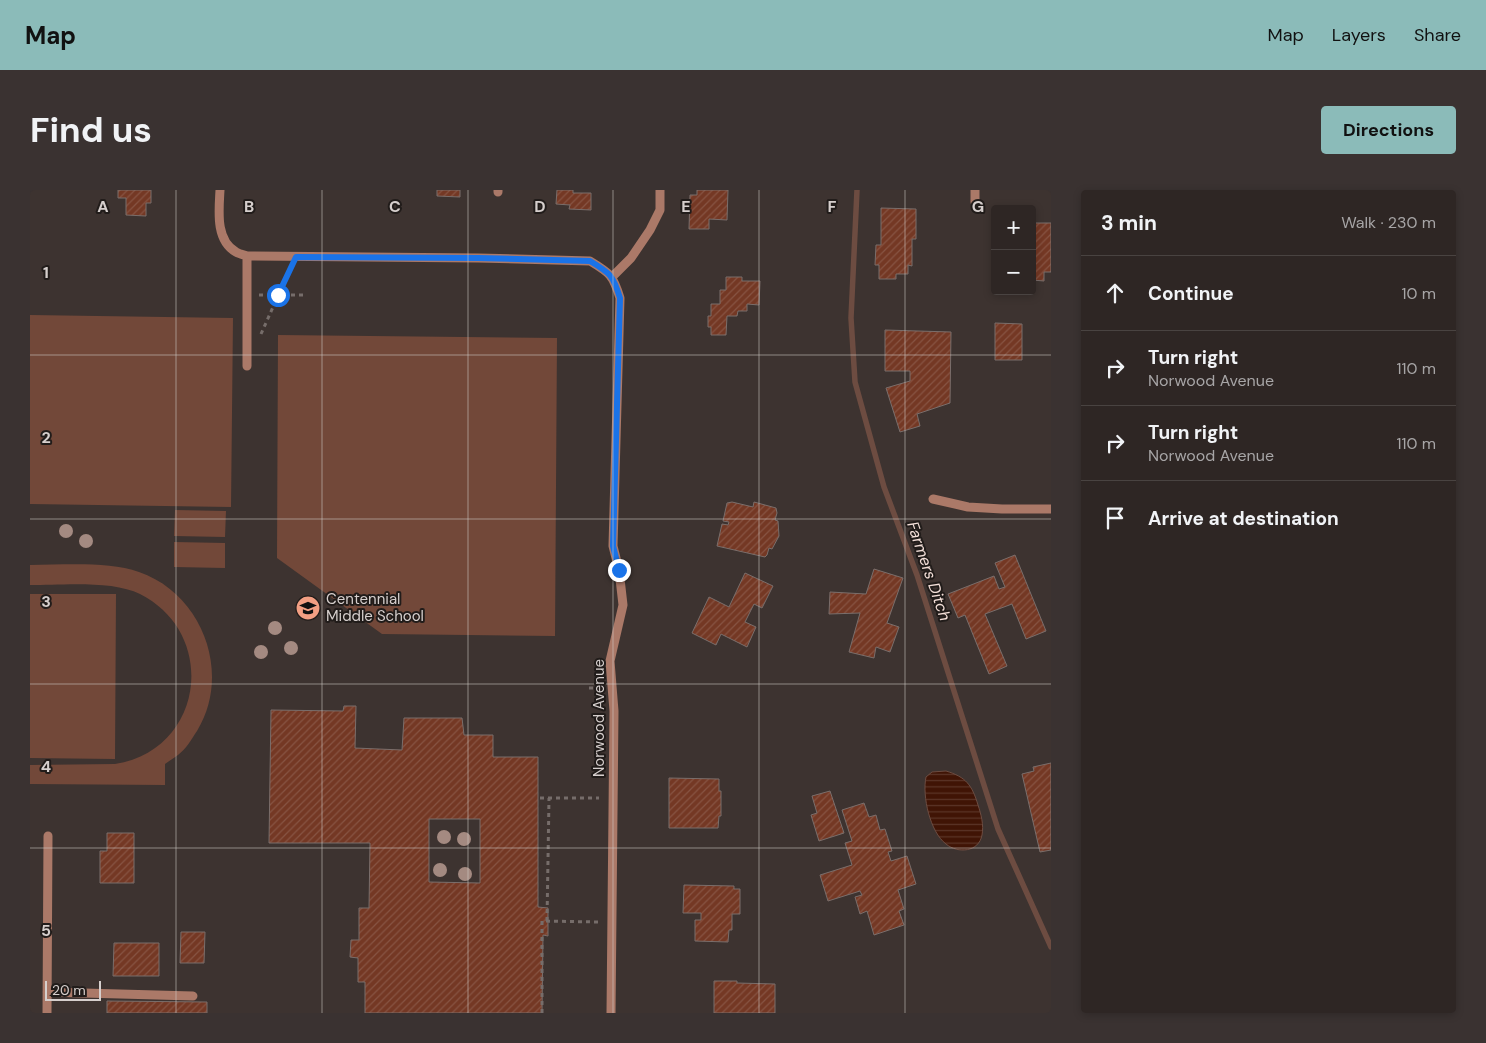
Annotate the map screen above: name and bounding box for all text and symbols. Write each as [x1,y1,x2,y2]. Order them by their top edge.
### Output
text: Map [25,20,76,51]
text: Map [1268,23,1304,47]
text: Layers [1332,23,1386,47]
text: Share [1414,23,1461,47]
button: Directions [1321,106,1456,154]
text: Find us [30,107,152,153]
text: A [97,196,109,217]
text: B [244,196,254,217]
text: C [389,196,401,217]
text: D [534,196,546,217]
text: E [681,196,691,217]
text: F [828,196,837,217]
text: G [972,196,984,217]
map controls [991,205,1036,295]
button: + [991,205,1036,250]
text: 3 min [1101,209,1157,237]
text: Walk · 230 m [1341,212,1436,233]
button: − [991,250,1036,295]
text: 1 [43,262,49,283]
icon: ahead [1101,279,1129,307]
text: Continue [1148,281,1234,306]
text: 10 m [1402,283,1436,304]
route start [267,284,290,307]
text: Turn right [1148,345,1238,370]
icon: right [1101,354,1129,382]
text: 110 m [1397,358,1436,379]
text: Norwood Avenue [1148,370,1274,391]
text: Turn right [1148,420,1238,445]
text: 2 [41,427,51,448]
icon: right [1101,429,1129,457]
text: 110 m [1397,433,1436,454]
text: Norwood Avenue [1148,445,1274,466]
icon: arrive [1101,504,1129,532]
text: Arrive at destination [1148,506,1339,531]
water label: Farmers Ditch [902,519,956,623]
route end [608,559,631,582]
place label: Centennial Middle School [326,589,424,626]
text: 3 [41,591,51,612]
school or university icon: Centennial Middle School [295,595,321,621]
street label: Norwood Avenue [589,659,609,777]
text: 4 [41,756,51,777]
text: 5 [41,920,51,941]
scale bar [45,978,101,1001]
text: 20 m [52,981,86,999]

